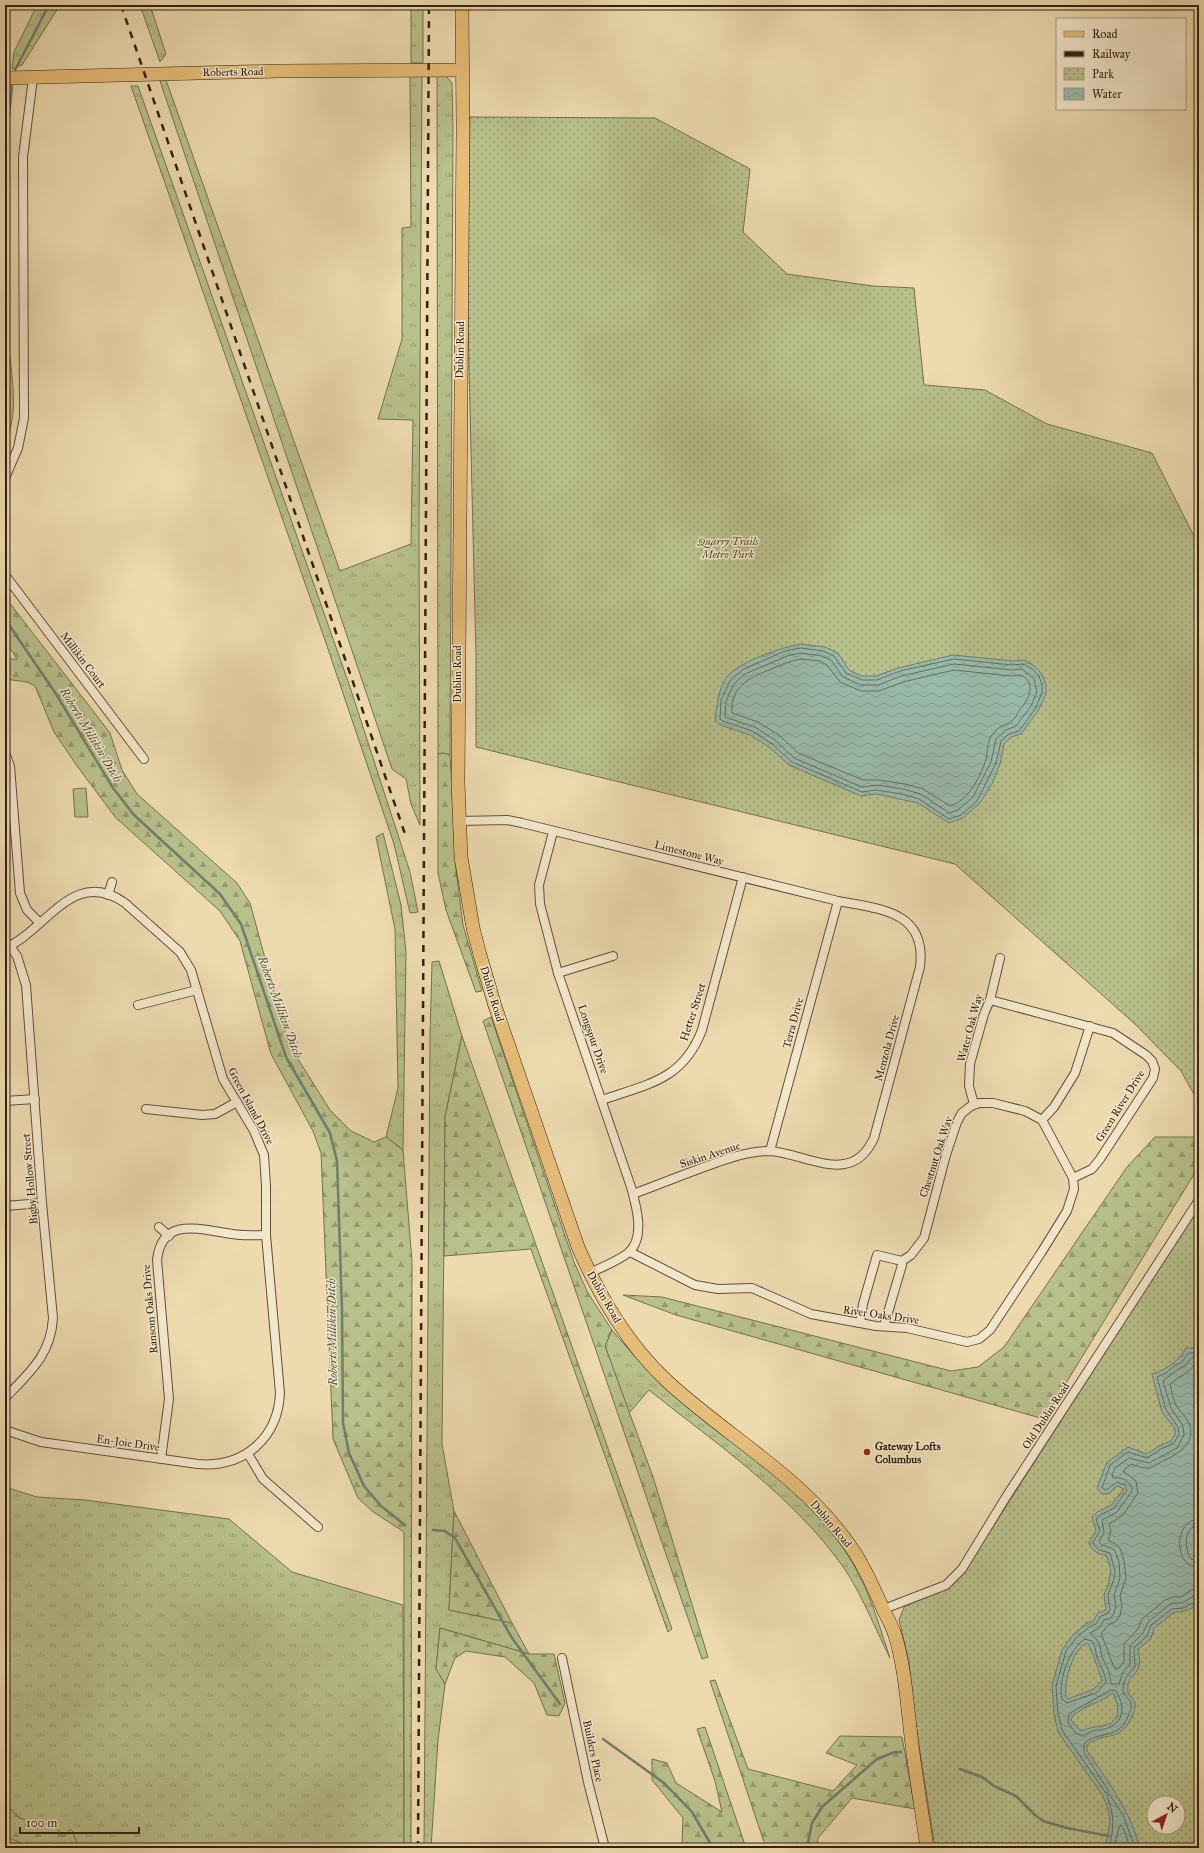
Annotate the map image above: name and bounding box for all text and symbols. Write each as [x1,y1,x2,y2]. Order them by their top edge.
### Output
legend [1056,18,1186,110]
text: Road [1092,27,1118,41]
text: Railway [1092,47,1131,61]
street label: Roberts Road [202,65,264,79]
text: Park [1092,67,1114,81]
text: Water [1092,87,1122,101]
street label: Dublin Road [453,321,467,379]
park label: Quarry Trails Metro Park [696,535,759,561]
street label: Millikin Court [58,629,108,691]
street label: Dublin Road [451,645,464,703]
water label: Roberts Millikin Ditch [57,684,125,785]
street label: Limestone Way [653,838,726,868]
water label: Roberts Millikin Ditch [255,953,305,1060]
street label: Dublin Road [477,965,507,1024]
street label: Hetter Street [678,981,709,1043]
street label: Water Oak Way [955,992,986,1063]
street label: Terra Drive [780,996,806,1050]
street label: Longspur Drive [575,1003,611,1076]
street label: Menzola Drive [872,1013,902,1082]
street label: Green Island Drive [225,1065,277,1147]
street label: Green River Drive [1093,1067,1147,1144]
street label: Chestnut Oak Way [917,1114,955,1199]
street label: Bigby Hollow Street [20,1133,40,1225]
street label: Siskin Avenue [678,1139,742,1171]
street label: Ransom Oaks Drive [140,1263,160,1354]
street label: Dublin Road [584,1269,624,1326]
water label: Roberts Millikin Ditch [324,1278,340,1387]
street label: River Oaks Drive [842,1303,920,1327]
street label: Old Dublin Road [1020,1380,1073,1452]
street label: En-Joie Drive [95,1432,161,1455]
place label: Gateway Lofts Columbus [875,1440,941,1466]
marker: Gateway Lofts Columbus [862,1447,872,1457]
street label: Dublin Road [808,1498,855,1551]
street label: Builders Place [580,1719,606,1783]
north arrow [1146,1795,1186,1835]
text: N [1164,1800,1180,1816]
scale bar [20,1809,139,1835]
text: 100 m [26,1816,57,1830]

